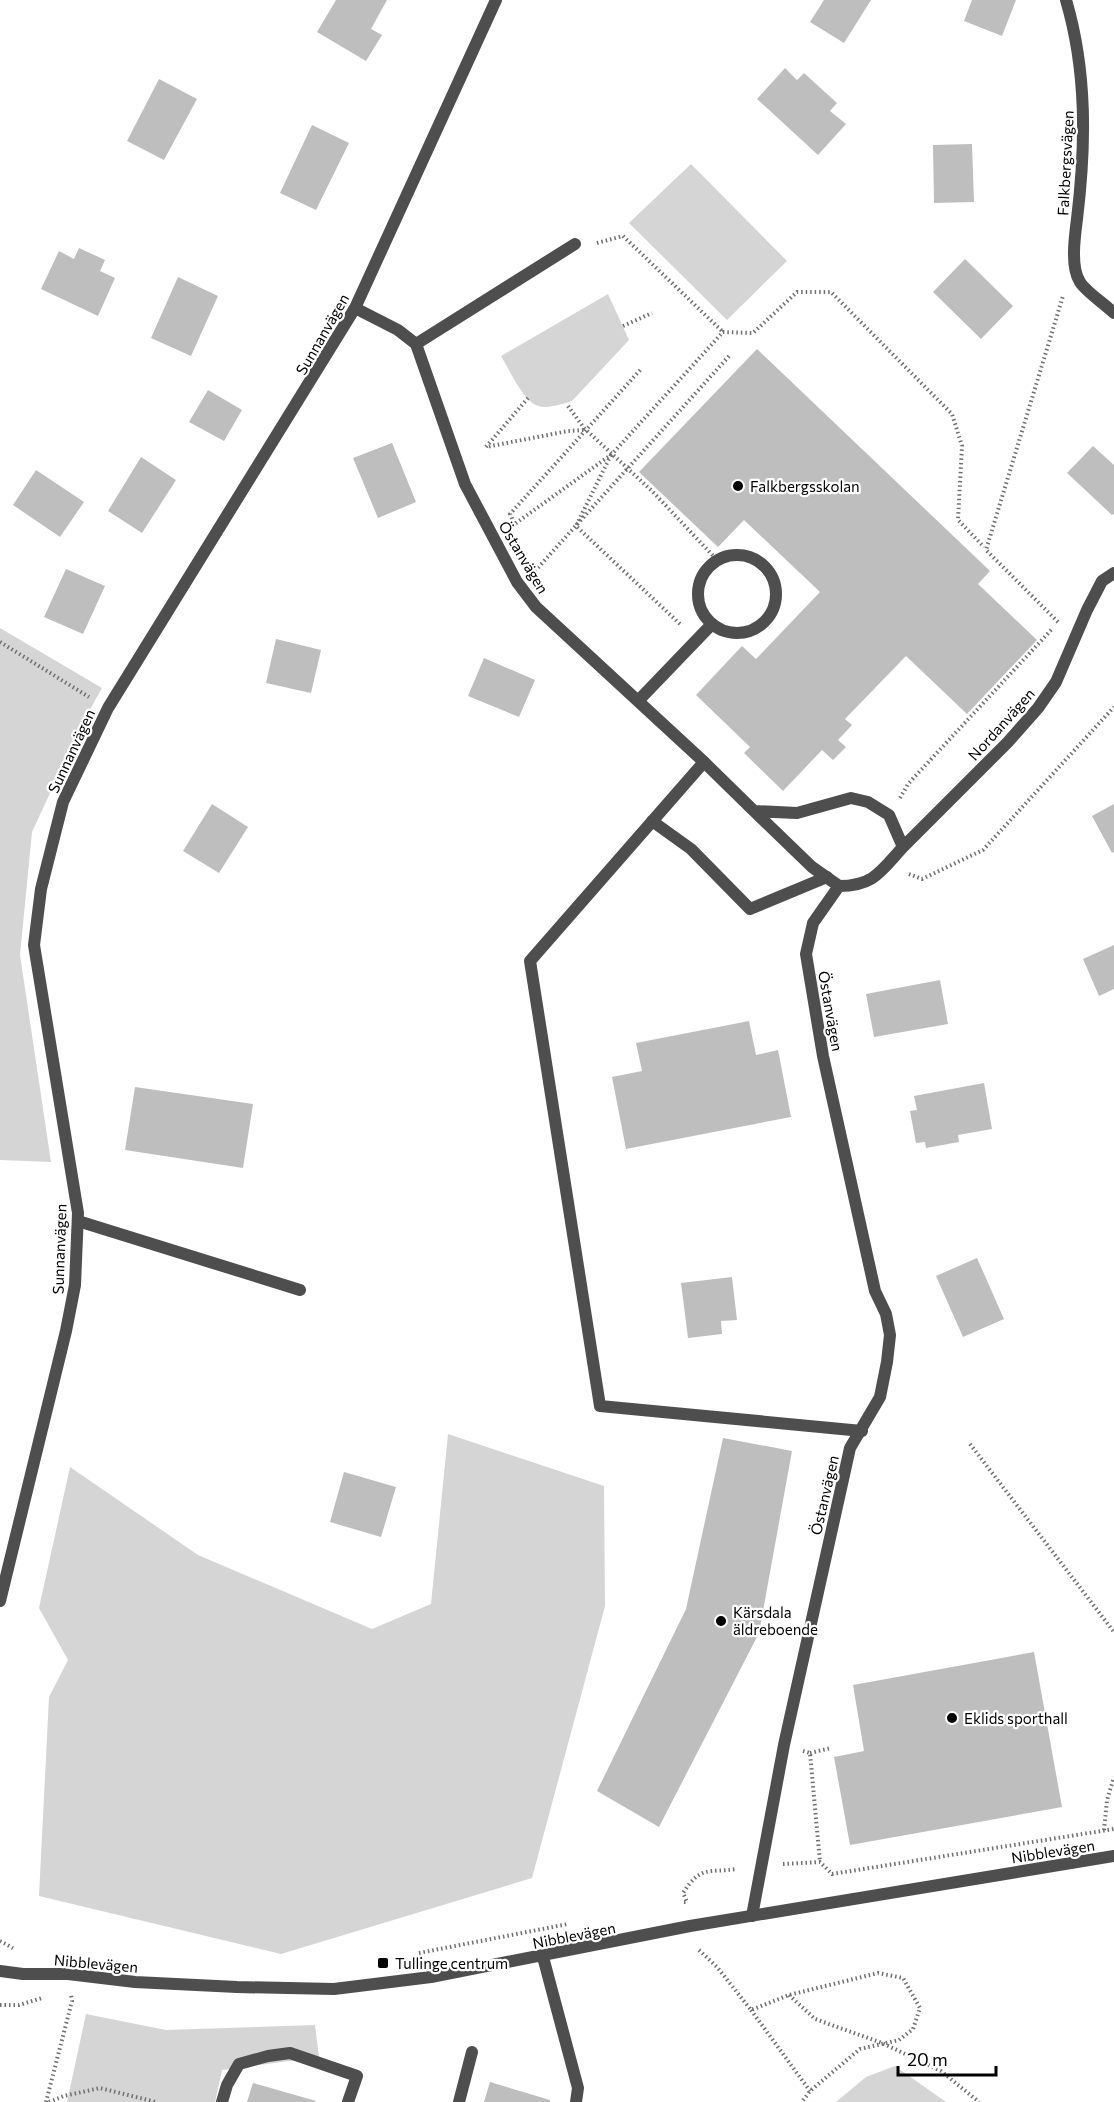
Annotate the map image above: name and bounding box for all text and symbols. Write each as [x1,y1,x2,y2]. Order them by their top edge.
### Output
street label: Falkbergsvägen [1053,110,1077,216]
street label: Sunnanvägen [292,290,352,378]
place label: Falkbergsskolan [750,477,860,495]
marker: Falkbergsskolan [731,479,745,493]
street label: Östanvägen [495,518,553,596]
street label: Nordanvägen [964,684,1038,764]
street label: Sunnanvägen [44,706,98,796]
street label: Östanvägen [815,969,847,1053]
street label: Sunnanvägen [48,1203,70,1295]
street label: Östanvägen [806,1453,842,1537]
place label: Kärsdala äldreboende [733,1603,818,1638]
marker: Kärsdala äldreboende [714,1614,728,1628]
place label: Eklids sporthall [964,1709,1068,1727]
marker: Eklids sporthall [945,1711,959,1725]
street label: Nibblevägen [1010,1836,1096,1866]
street label: Nibblevägen [531,1918,617,1952]
street label: Nibblevägen [53,1950,139,1976]
place label: Tullinge centrum [395,1954,508,1972]
marker: Tullinge centrum [376,1956,390,1970]
scale bar [898,2039,996,2077]
text: 20 m [907,2048,948,2070]

